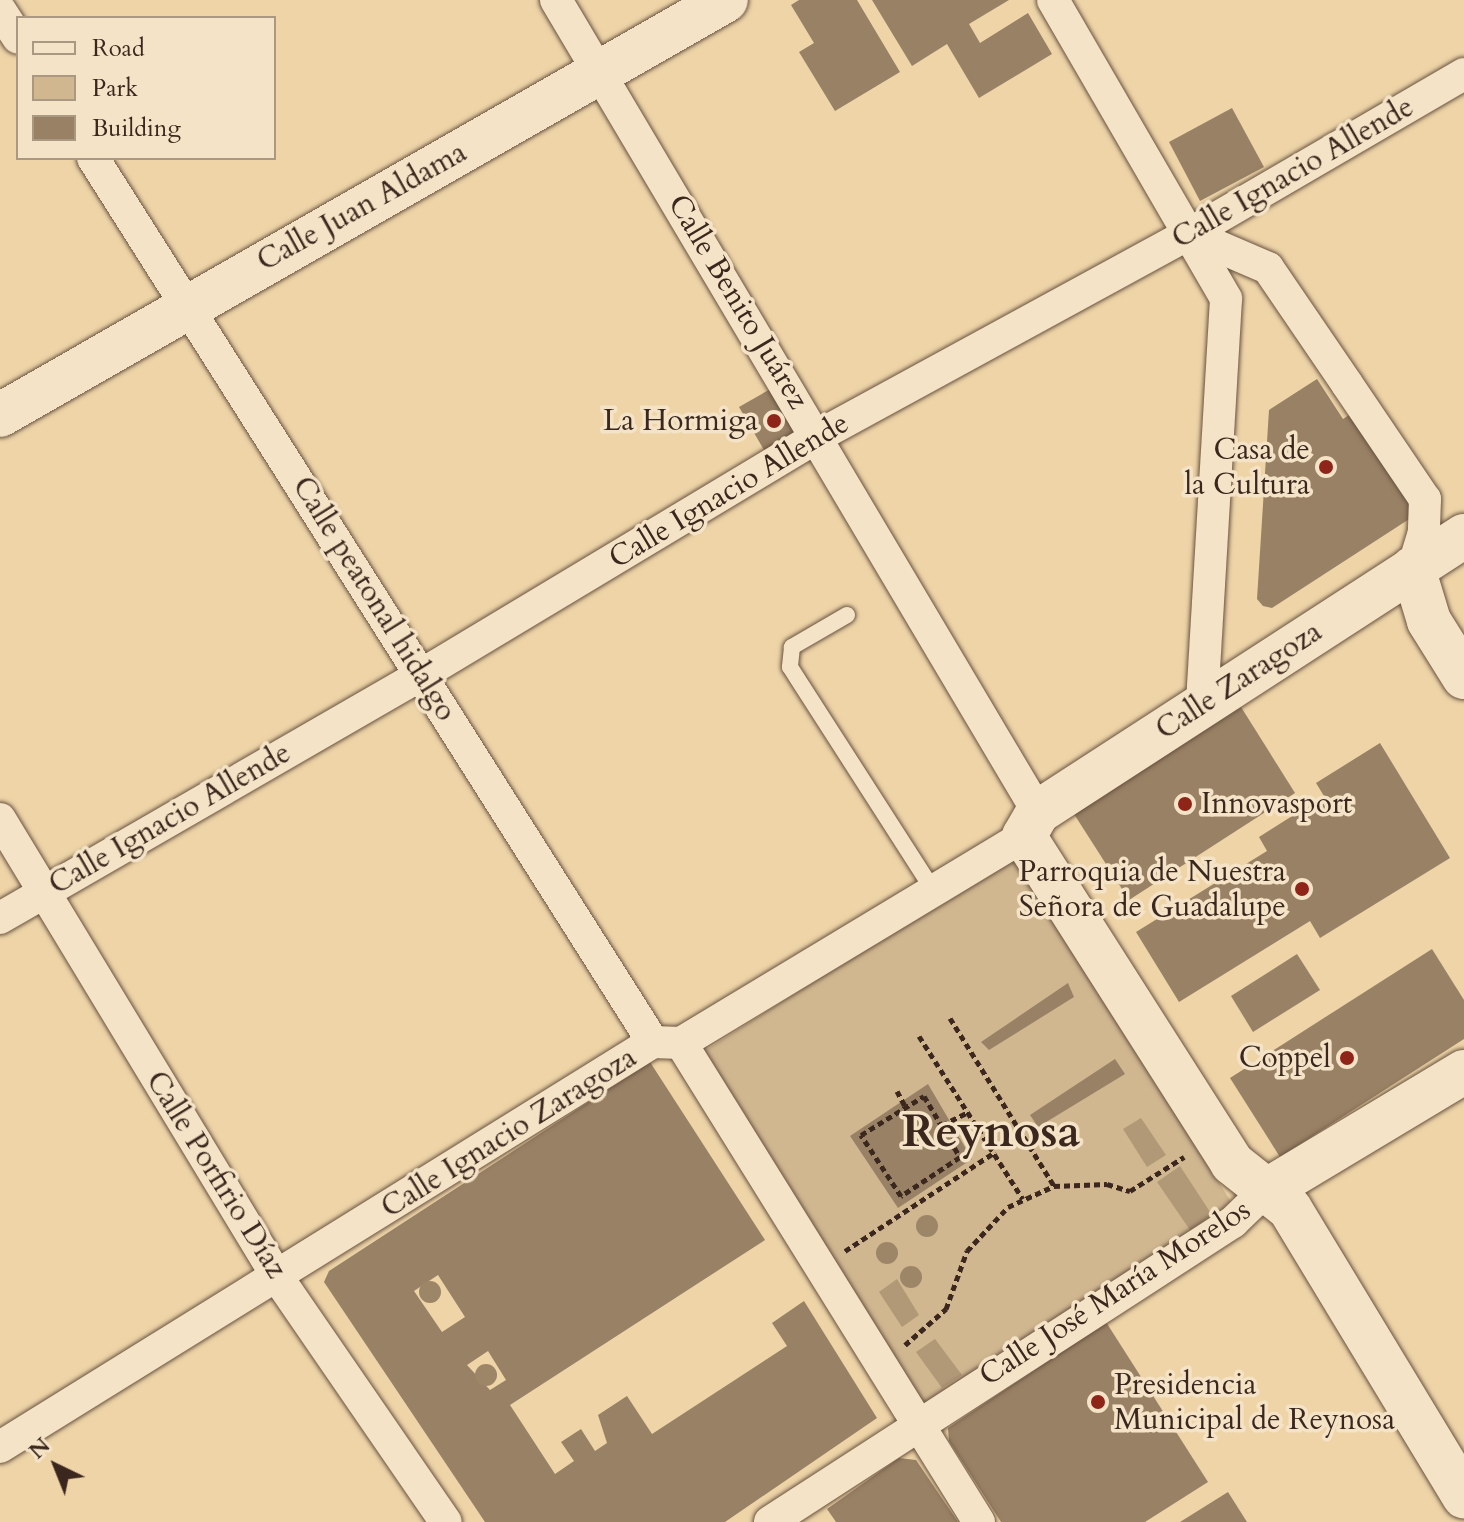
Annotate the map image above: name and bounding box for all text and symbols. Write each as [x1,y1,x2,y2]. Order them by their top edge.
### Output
legend [16,16,276,160]
text: Road [92,32,145,65]
text: Park [92,72,138,105]
street label: Calle Ignacio Allende [1166,89,1420,257]
text: Building [92,112,181,145]
street label: Calle Juan Aldama [251,135,473,279]
street label: Calle Benito Juárez [660,188,816,416]
place label: La Hormiga [603,403,758,439]
street label: Calle Ignacio Allende [603,405,855,577]
marker: La Hormiga [765,412,783,430]
place label: Casa de la Cultura [1184,432,1310,502]
marker: Casa de la Cultura [1317,458,1335,476]
street label: Calle peatonal hidalgo [284,470,464,728]
street label: Calle Zaragoza [1149,614,1329,748]
street label: Calle Ignacio Allende [43,735,297,903]
place label: Innovasport [1201,786,1352,822]
marker: Innovasport [1176,795,1194,813]
place label: Parroquia de Nuestra Señora de Guadalupe [1018,854,1286,924]
marker: Parroquia de Nuestra Señora de Guadalupe [1293,880,1311,898]
street label: Calle Ignacio Zaragoza [375,1040,643,1226]
place label: Coppel [1239,1040,1331,1076]
marker: Coppel [1338,1049,1356,1067]
street label: Calle Porfirio Díaz [138,1065,294,1285]
district label: Reynosa [902,1104,1080,1160]
street label: Calle José María Morelos [973,1192,1257,1394]
place label: Presidencia Municipal de Reynosa [1114,1367,1395,1438]
marker: Presidencia Municipal de Reynosa [1089,1393,1107,1411]
north arrow [16,1426,96,1506]
text: N [22,1431,57,1466]

